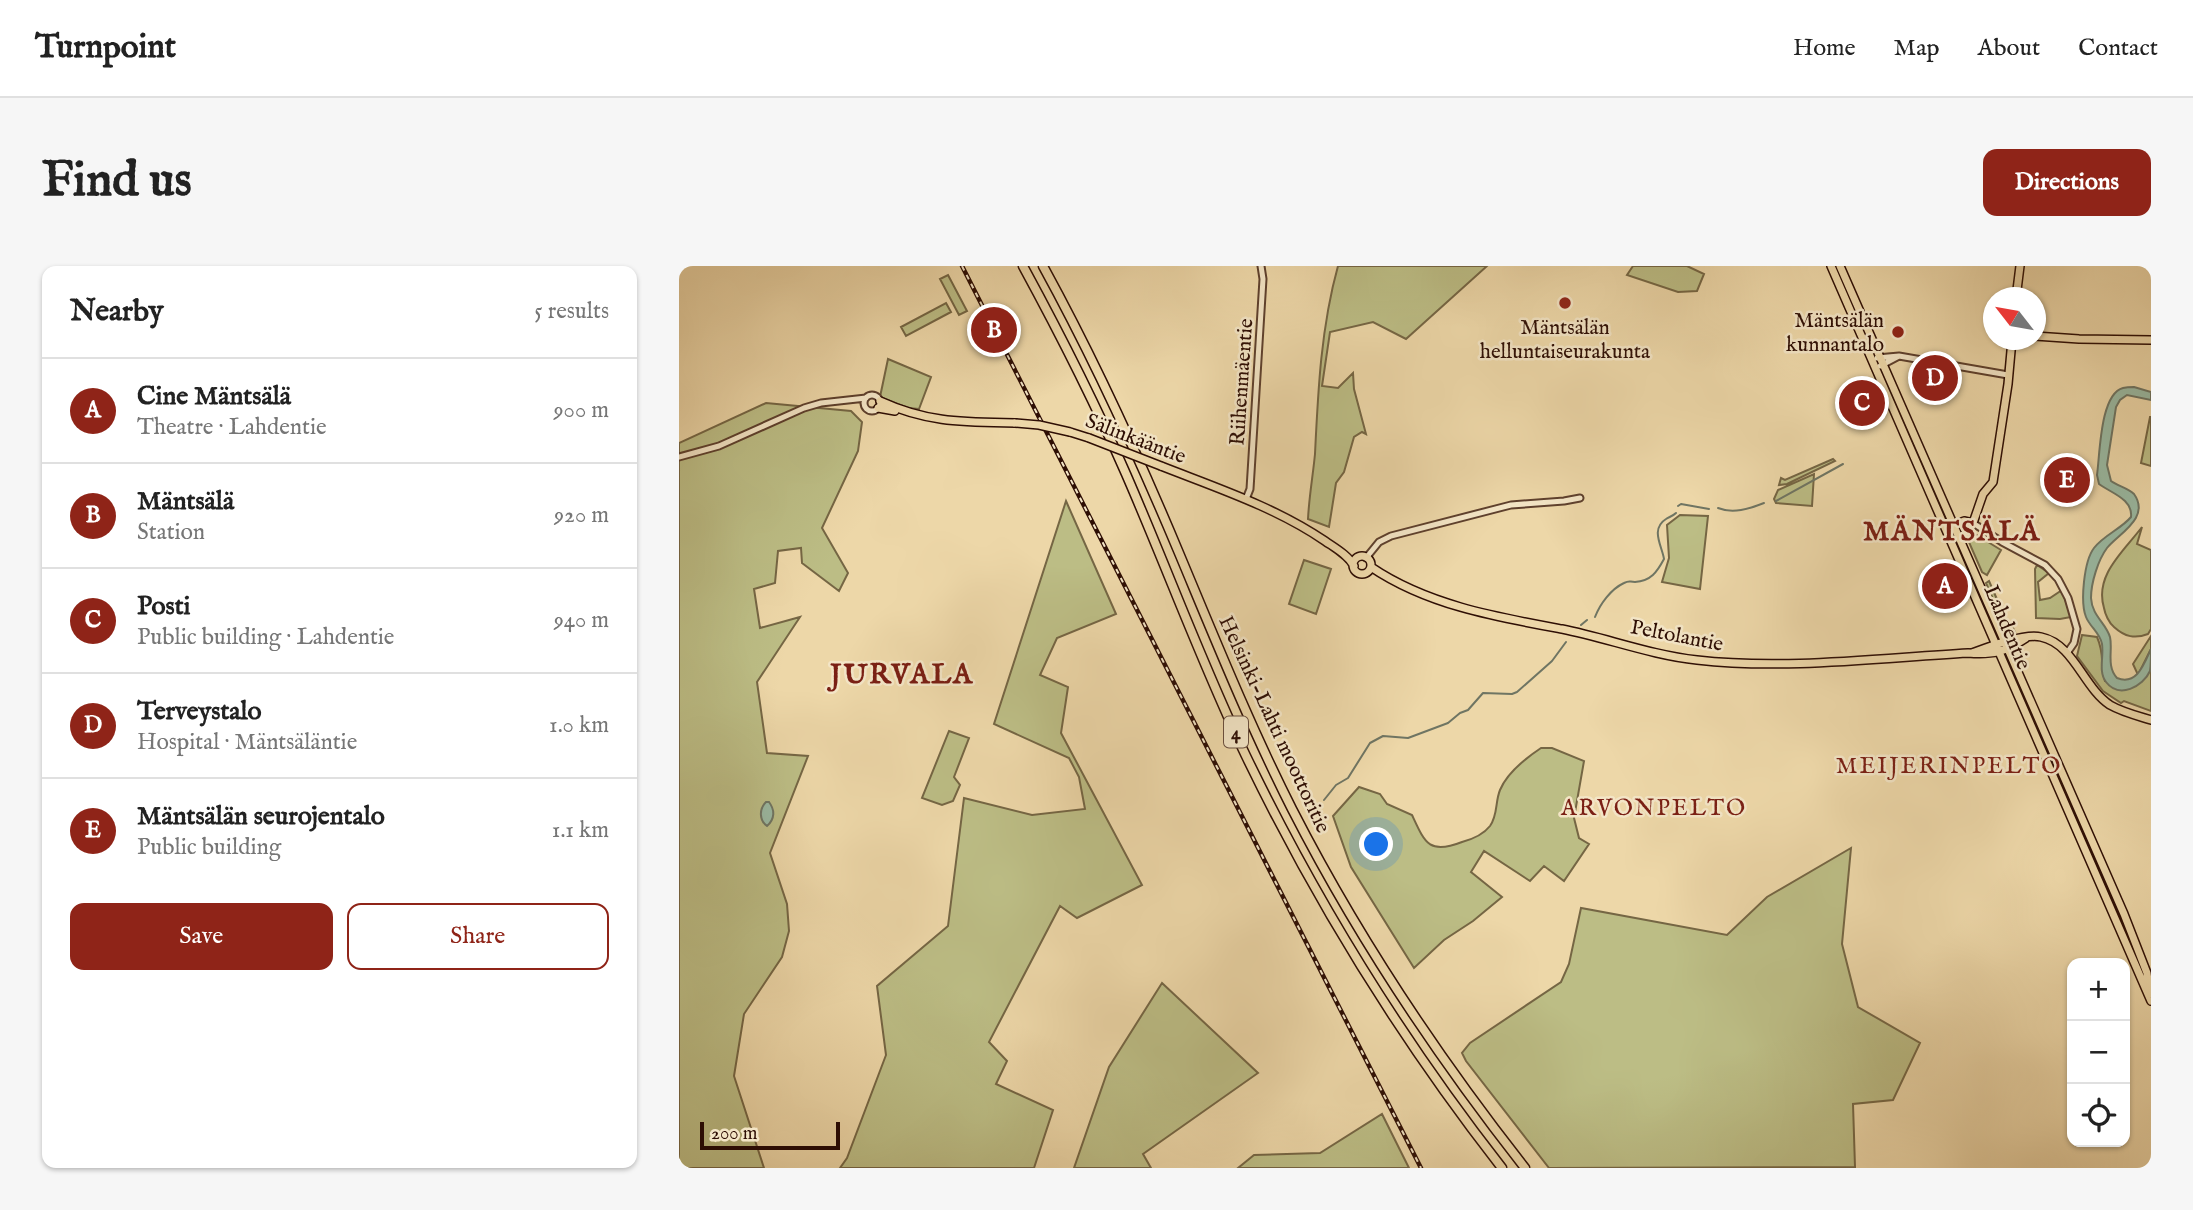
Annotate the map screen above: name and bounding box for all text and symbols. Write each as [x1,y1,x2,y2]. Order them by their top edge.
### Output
text: Turnpoint [35,27,176,69]
text: Home [1793,33,1856,64]
text: Map [1894,33,1940,64]
text: About [1978,33,2040,64]
text: Contact [2078,33,2158,64]
button: Directions [1983,149,2151,216]
text: Find us [42,151,192,213]
north arrow [1983,287,2046,350]
text: Nearby [70,293,163,331]
marker: Mäntsälän helluntaiseurakunta [1557,295,1573,311]
text: 5 results [534,297,609,326]
pin: B [971,304,1017,356]
place label: Mäntsälän kunnantalo [1786,308,1884,359]
place label: Mäntsälän helluntaiseurakunta [1480,315,1651,366]
street label: Riihenmäentie [1225,317,1260,447]
marker: Mäntsälän kunnantalo [1890,324,1906,340]
pin: D [1912,352,1958,404]
pin: C [1839,377,1885,429]
text: Cine Mäntsälä [137,380,291,413]
text: A [85,396,101,425]
text: 900 m [554,396,609,425]
street label: Sälinkääntie [1081,408,1190,471]
text: Theatre · Lahdentie [137,413,327,442]
pin: E [2044,454,2090,506]
text: Mäntsälä [137,485,234,518]
text: B [85,501,101,530]
text: 920 m [554,501,609,530]
district label: MÄNTSÄLÄ [1863,514,2041,550]
text: Station [137,518,205,547]
pin: A [1922,560,1968,612]
street label: Lahdentie [1977,581,2037,674]
text: Posti [137,590,191,623]
text: C [85,606,101,635]
text: 940 m [554,606,609,635]
street label: Helsinki-Lahti moottoritie [1211,612,1336,838]
street label: Peltolantie [1628,614,1726,659]
text: Public building · Lahdentie [137,623,394,652]
district label: JURVALA [826,658,974,693]
text: Terveystalo [137,695,262,728]
text: D [84,711,102,740]
text: 1.0 km [549,711,609,740]
road number: 4 [1224,716,1248,747]
text: Hospital · Mäntsäläntie [137,728,357,757]
district label: MEIJERINPELTO [1836,752,2062,781]
district label: ARVONPELTO [1560,794,1747,823]
text: Mäntsälän seurojentalo [137,800,385,833]
text: E [85,816,101,845]
text: 1.1 km [552,816,609,845]
your location [1359,827,1393,861]
text: Public building [137,833,281,862]
button: Save [70,903,333,970]
button: Share [347,903,609,970]
map controls [2067,958,2130,1147]
button: + [2067,958,2130,1021]
button: − [2067,1021,2130,1084]
button: locate [2067,1084,2130,1147]
scale bar [700,1119,840,1151]
text: 200 m [711,1122,757,1146]

